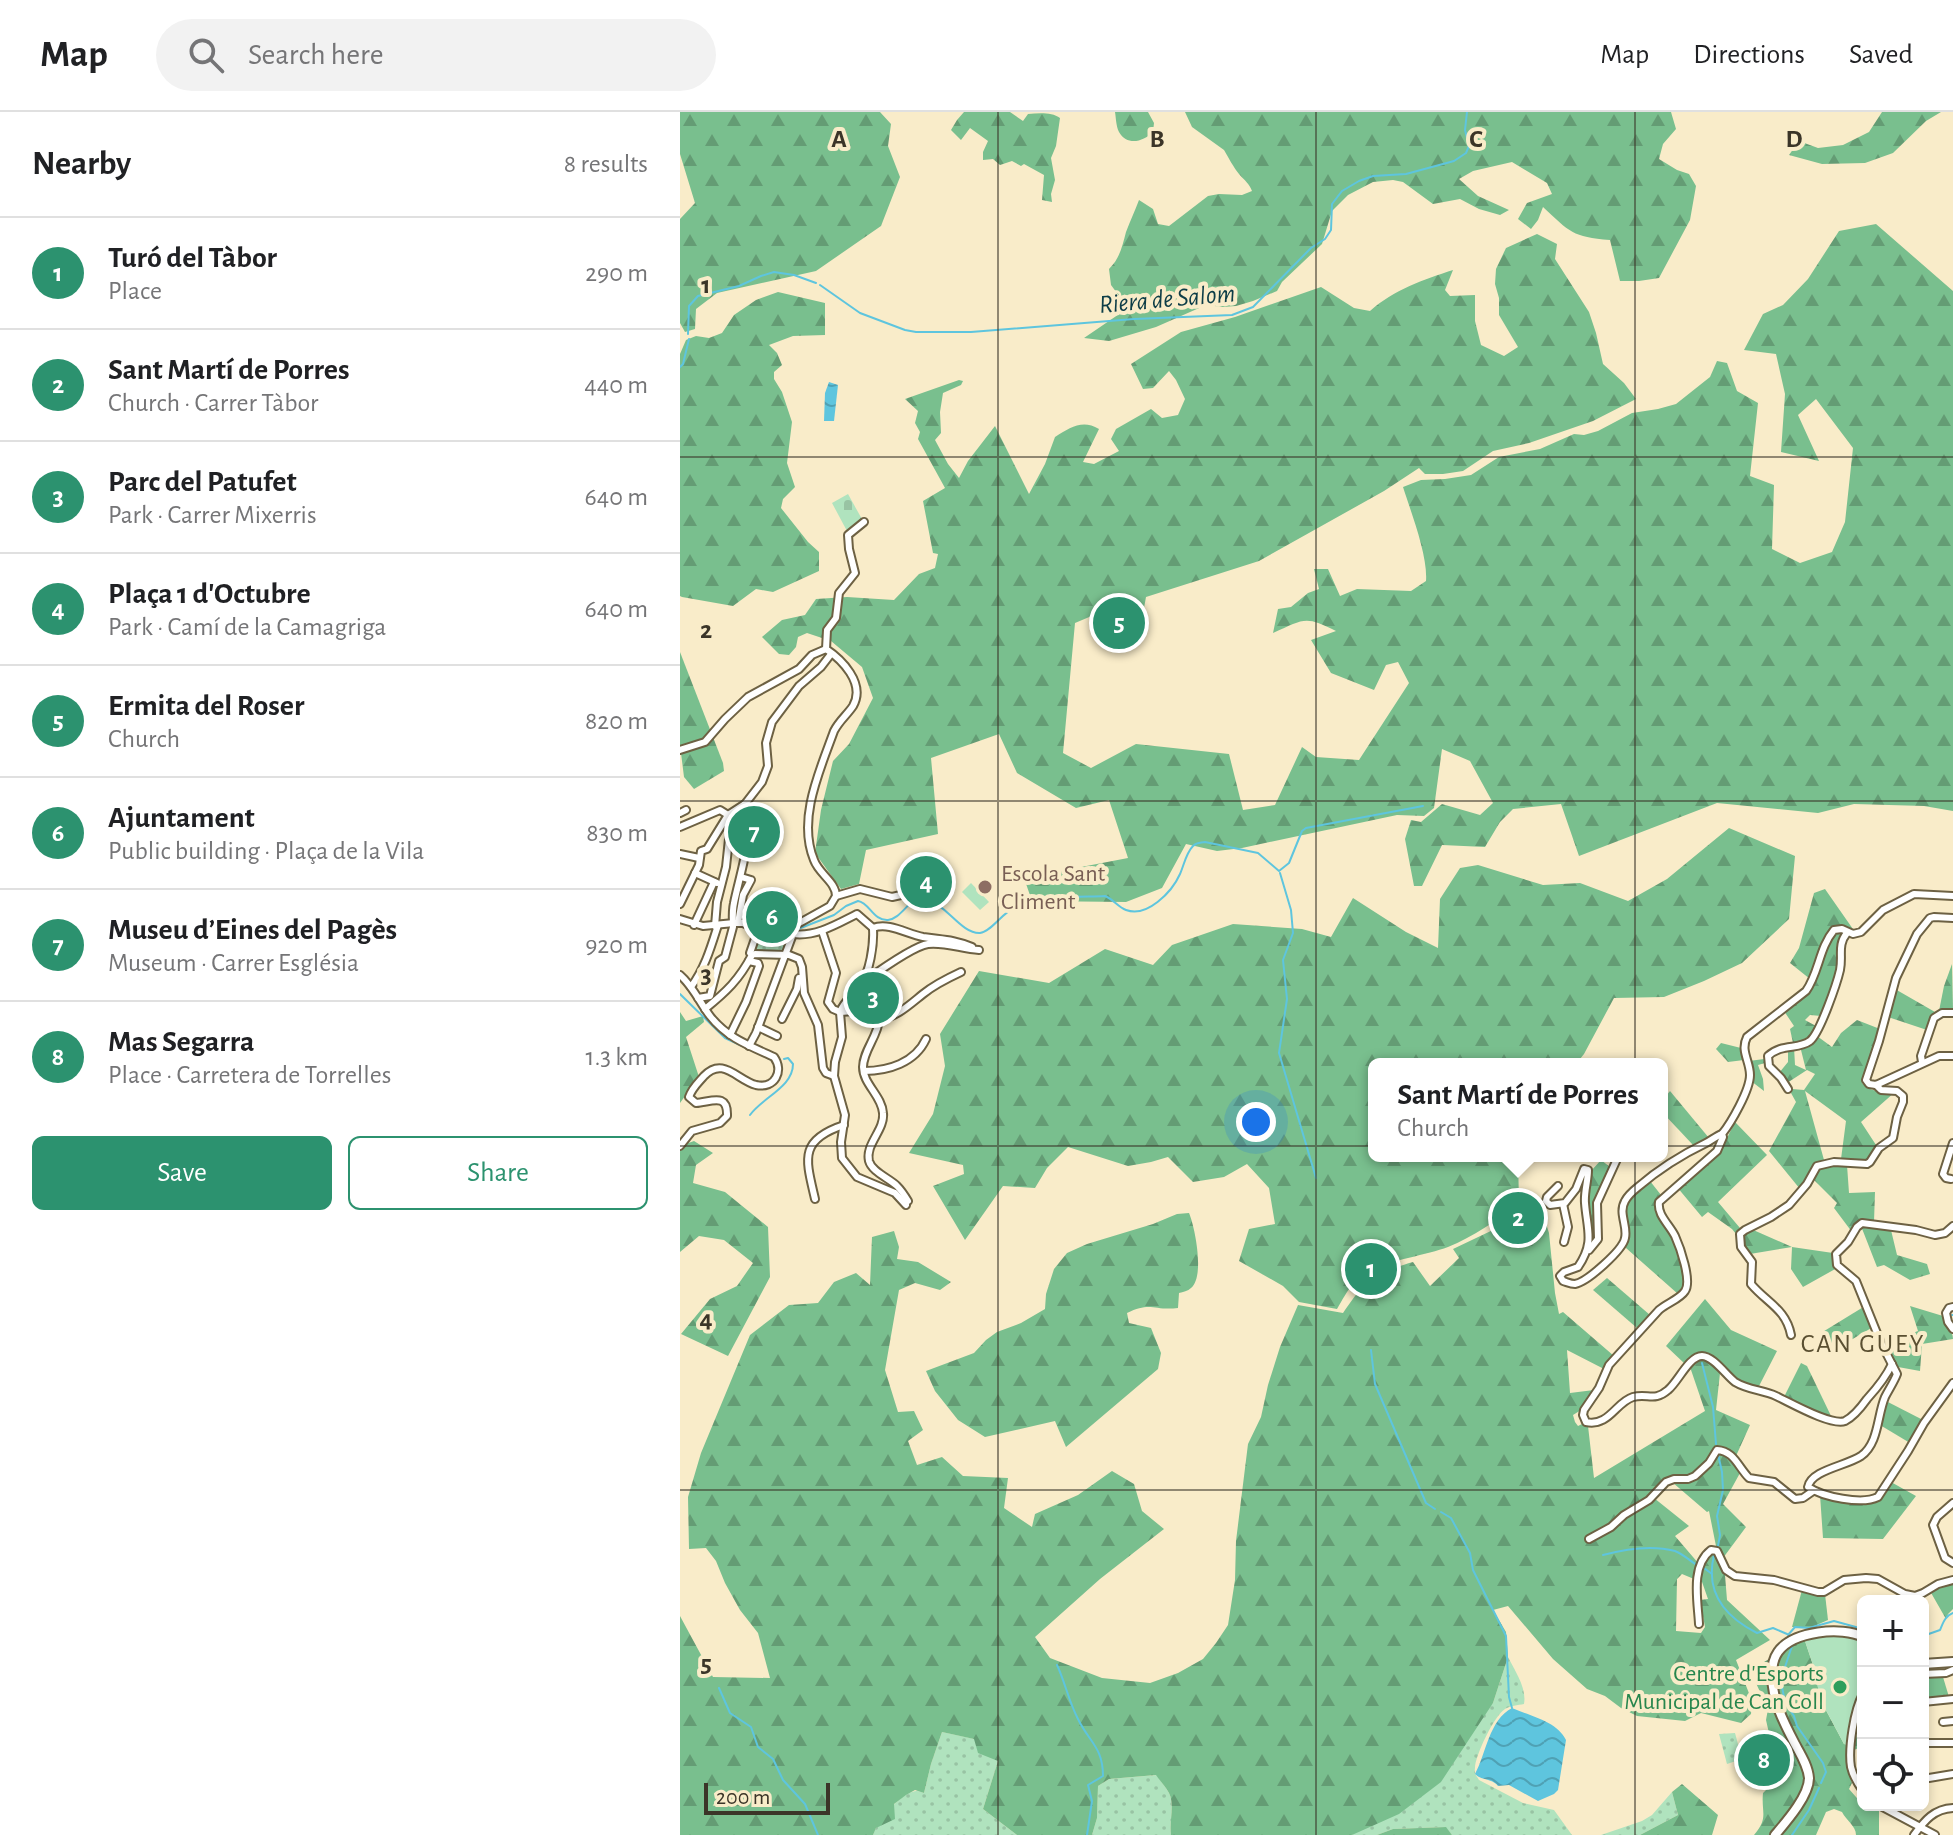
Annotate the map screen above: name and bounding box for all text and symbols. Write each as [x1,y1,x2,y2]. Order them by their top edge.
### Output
search box [156,19,716,91]
icon: search [184,33,228,77]
text: Map [40,36,108,74]
text: Search here [248,40,384,70]
text: Map [1600,41,1649,69]
text: Directions [1693,41,1805,69]
text: Saved [1849,41,1913,69]
text: A [831,126,847,152]
text: B [1149,126,1165,152]
text: C [1469,126,1483,152]
text: D [1785,126,1803,152]
text: Nearby [32,147,131,181]
text: 8 results [564,151,648,177]
text: Turó del Tàbor [108,243,277,273]
text: 1 [53,260,63,286]
text: 290 m [585,260,648,286]
text: 1 [701,272,711,298]
text: Place [108,278,162,304]
water label: Riera de Salom [1098,280,1236,318]
text: Sant Martí de Porres [108,355,350,385]
text: 2 [52,372,64,398]
text: 440 m [584,372,648,398]
text: Church · Carrer Tàbor [108,390,319,416]
text: Parc del Patufet [108,467,297,497]
text: 3 [52,484,64,510]
text: 640 m [584,484,648,510]
text: Park · Carrer Mixerris [108,502,317,528]
text: Plaça 1 d'Octubre [108,579,311,609]
pin: 5 [1093,593,1145,653]
text: 4 [51,596,65,622]
text: 640 m [584,596,648,622]
text: Park · Camí de la Camagriga [108,614,386,640]
text: 2 [700,617,712,643]
text: Ermita del Roser [108,691,304,721]
text: 5 [52,708,64,734]
text: 820 m [585,708,648,734]
text: Church [108,726,180,752]
pin: 7 [728,802,780,862]
text: Ajuntament [108,803,255,833]
text: 6 [52,820,64,846]
text: 830 m [586,820,648,846]
text: Public building · Plaça de la Vila [108,838,424,864]
pin: 4 [900,852,952,912]
place label: Escola Sant Climent [1001,862,1106,914]
marker: Escola Sant Climent [976,878,994,896]
pin: 6 [746,887,798,947]
text: Museu d’Eines del Pagès [108,915,397,945]
text: 7 [52,932,64,958]
text: 920 m [585,932,648,958]
text: Museum · Carrer Església [108,950,359,976]
text: 3 [700,962,712,988]
pin: 3 [847,968,899,1028]
text: Mas Segarra [108,1027,254,1057]
text: 8 [52,1044,64,1070]
text: 1.3 km [585,1044,648,1070]
popup [1368,1058,1668,1162]
text: Place · Carretera de Torrelles [108,1062,391,1088]
text: Sant Martí de Porres [1397,1080,1639,1110]
your location [1236,1102,1276,1142]
text: Church [1397,1115,1469,1141]
button: Save [32,1136,332,1210]
button: Share [348,1136,648,1210]
pin: 2 [1492,1188,1544,1248]
pin: 1 [1345,1239,1397,1299]
text: 4 [699,1306,713,1332]
district label: CAN GUEY [1801,1331,1925,1357]
map controls [1857,1595,1929,1811]
button: + [1857,1595,1929,1667]
text: 5 [700,1651,712,1677]
place label: Centre d'Esports Municipal de Can Coll [1624,1662,1824,1714]
button: − [1857,1667,1929,1739]
marker: Centre d'Esports Municipal de Can Coll [1831,1678,1849,1696]
pin: 8 [1738,1730,1790,1790]
button: locate [1857,1739,1929,1811]
scale bar [704,1779,830,1815]
text: 200 m [716,1786,770,1808]

